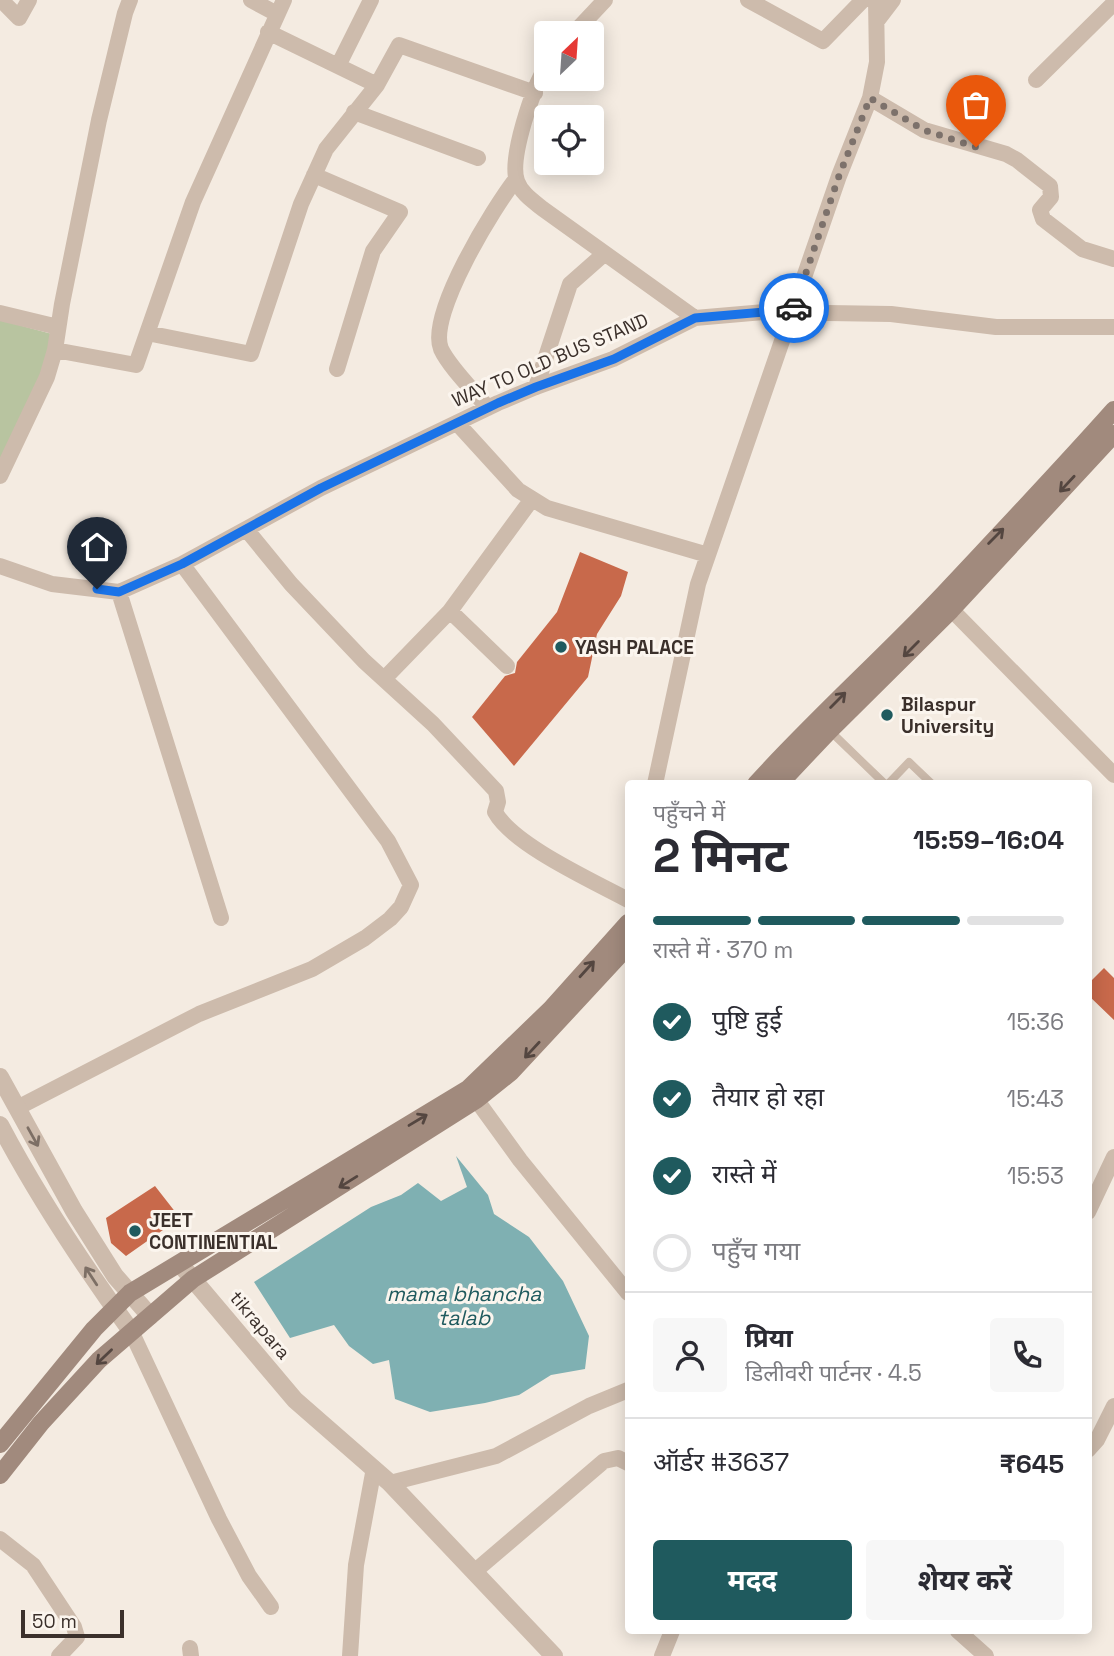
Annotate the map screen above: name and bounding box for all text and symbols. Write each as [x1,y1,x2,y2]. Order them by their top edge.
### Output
north arrow [534,21,604,91]
map controls [534,21,604,175]
pin [946,75,1006,147]
icon: bag [957,86,995,124]
button: locate [534,105,604,175]
courier [759,273,829,343]
icon: car [775,289,813,327]
street label: WAY TO OLD BUS STAND [448,307,652,413]
one-way arrow [1059,475,1076,492]
pin [67,517,127,589]
icon: home [78,528,116,566]
one-way arrow [987,528,1004,545]
place label: YASH PALACE [575,635,694,660]
marker: YASH PALACE [553,639,569,655]
one-way arrow [903,641,920,658]
one-way arrow [829,692,846,709]
place label: Bilaspur University [901,692,994,739]
marker: Bilaspur University [879,707,895,723]
text: पहुँचने में [653,798,725,828]
text: 15:59–16:04 [913,823,1064,857]
text: 2 मिनट [653,827,789,885]
text: रास्ते में · 370 m [653,935,793,965]
one-way arrow [579,960,595,978]
icon: check [653,1003,691,1041]
text: पुष्टि हुई [712,1003,782,1037]
text: 15:36 [1007,1007,1064,1037]
one-way arrow [523,1041,540,1058]
icon: check [653,1080,691,1118]
text: तैयार हो रहा [712,1080,824,1114]
text: 15:43 [1007,1084,1064,1114]
one-way arrow [408,1112,428,1126]
one-way arrow [26,1127,40,1147]
icon: check [653,1157,691,1195]
text: रास्ते में [712,1157,777,1191]
text: 15:53 [1007,1161,1064,1191]
one-way arrow [338,1175,358,1189]
place label: JEET CONTINENTIAL [149,1208,278,1255]
marker: JEET CONTINENTIAL [127,1223,143,1239]
text: पहुँच गया [712,1234,800,1268]
one-way arrow [84,1266,98,1286]
water label: mama bhancha talab [387,1280,542,1331]
street label: tikrapara [224,1285,296,1365]
button: person [653,1318,727,1392]
button: phone [990,1318,1064,1392]
text: प्रिया [745,1321,793,1355]
one-way arrow [96,1348,113,1365]
text: डिलीवरी पार्टनर · 4.5 [745,1358,922,1388]
text: ऑर्डर #3637 [653,1445,789,1479]
text: ₹645 [1000,1447,1064,1481]
button: मदद [653,1540,852,1620]
button: शेयर करें [866,1540,1064,1620]
scale bar [21,1607,124,1639]
text: 50 m [32,1609,77,1634]

